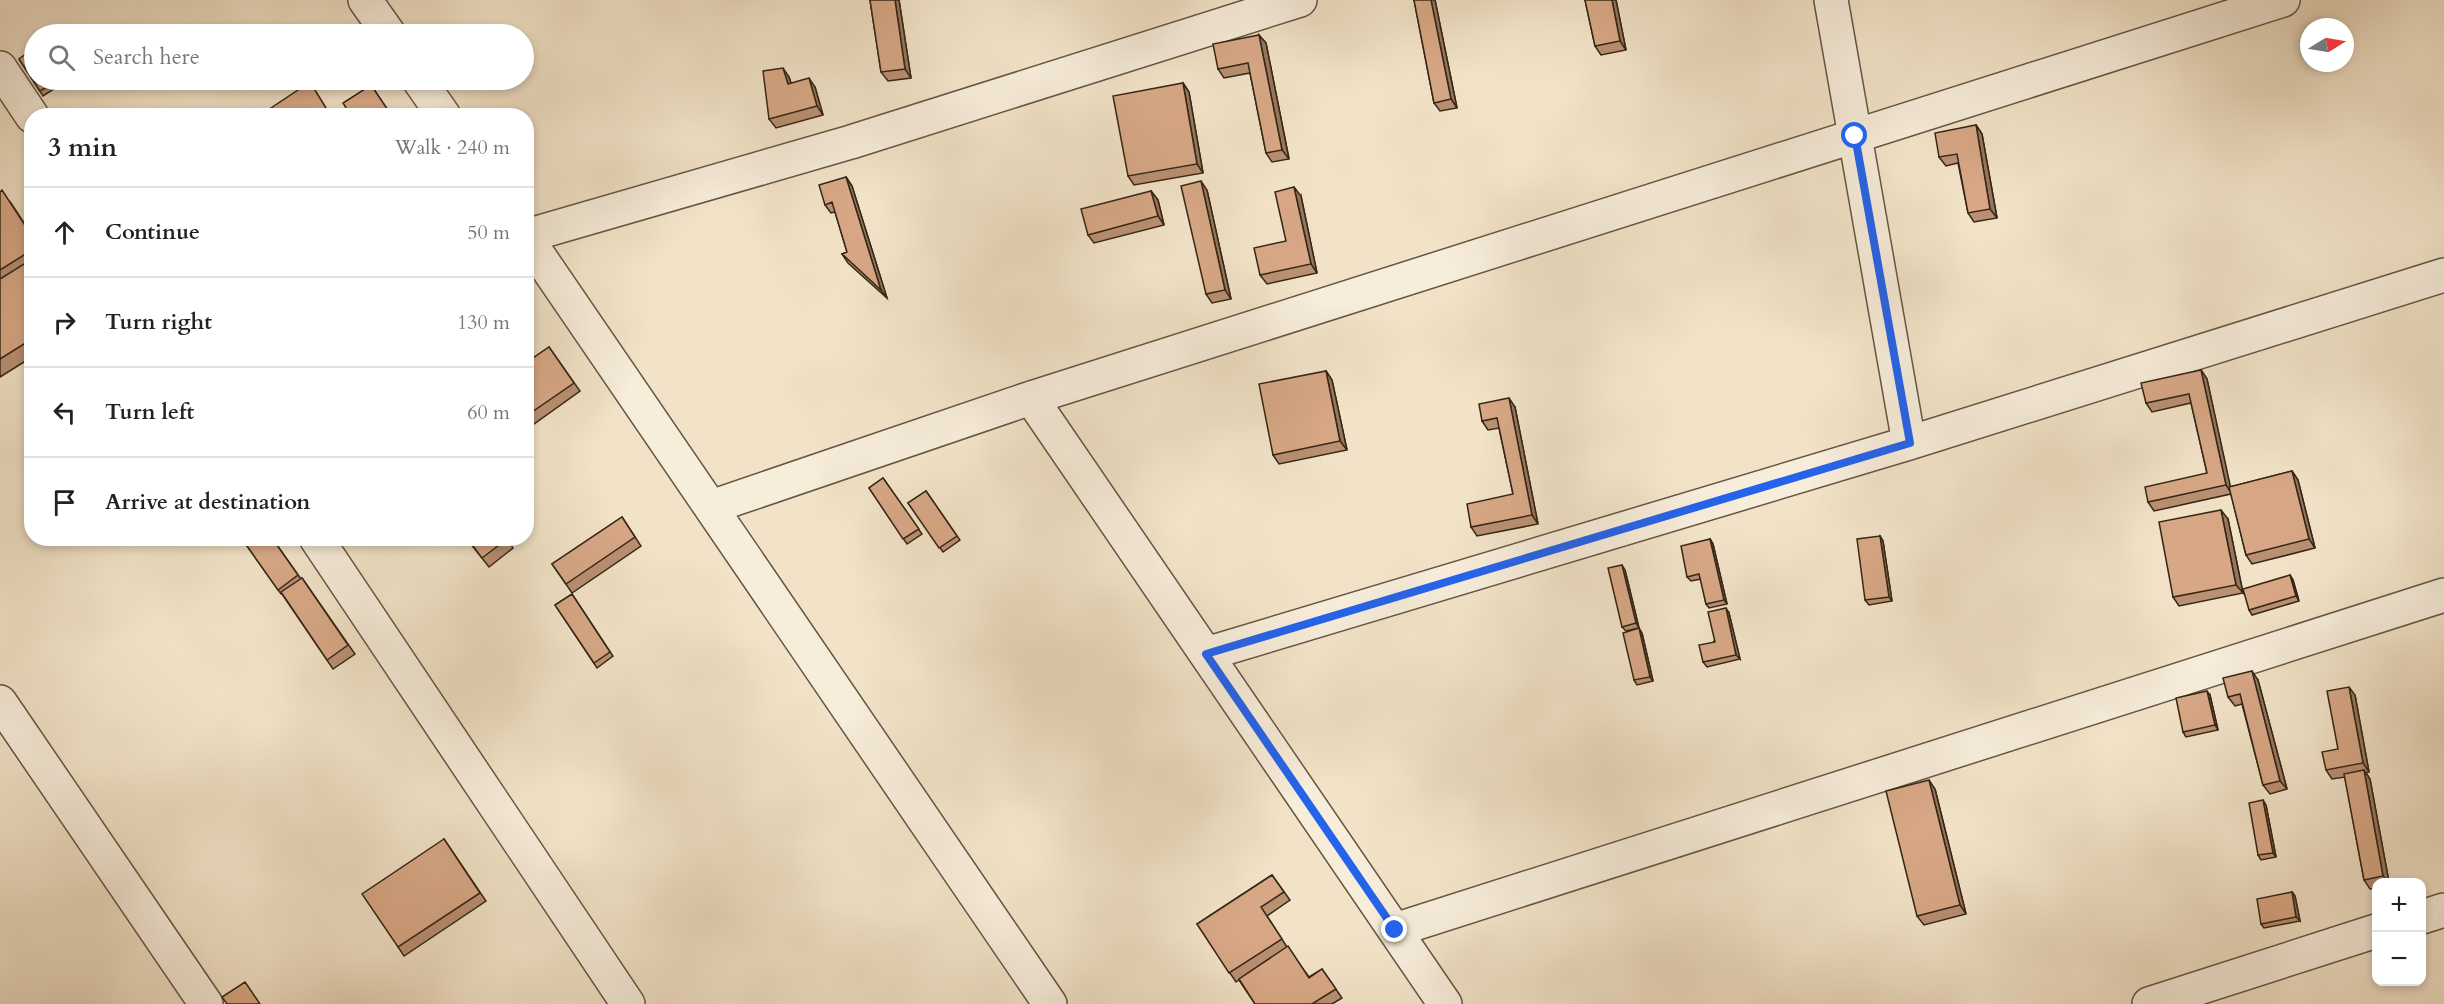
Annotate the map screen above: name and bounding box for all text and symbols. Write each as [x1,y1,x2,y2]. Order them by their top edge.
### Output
north arrow [2300,18,2354,72]
search box [24,24,534,90]
icon: search [45,41,78,74]
text: Search here [93,42,200,72]
route start [1841,122,1867,148]
text: 3 min [48,130,117,165]
text: Walk · 240 m [395,134,510,161]
icon: ahead [48,216,81,249]
text: Continue [105,217,200,247]
text: 50 m [467,219,510,246]
icon: right [48,306,81,339]
text: Turn right [105,307,212,337]
text: 130 m [457,309,510,336]
icon: left [48,396,81,429]
text: Turn left [105,397,194,427]
text: 60 m [467,399,510,426]
icon: arrive [48,486,81,519]
text: Arrive at destination [105,487,310,517]
map controls [2372,878,2426,986]
button: + [2372,878,2426,932]
route end [1381,916,1407,942]
button: − [2372,932,2426,986]

